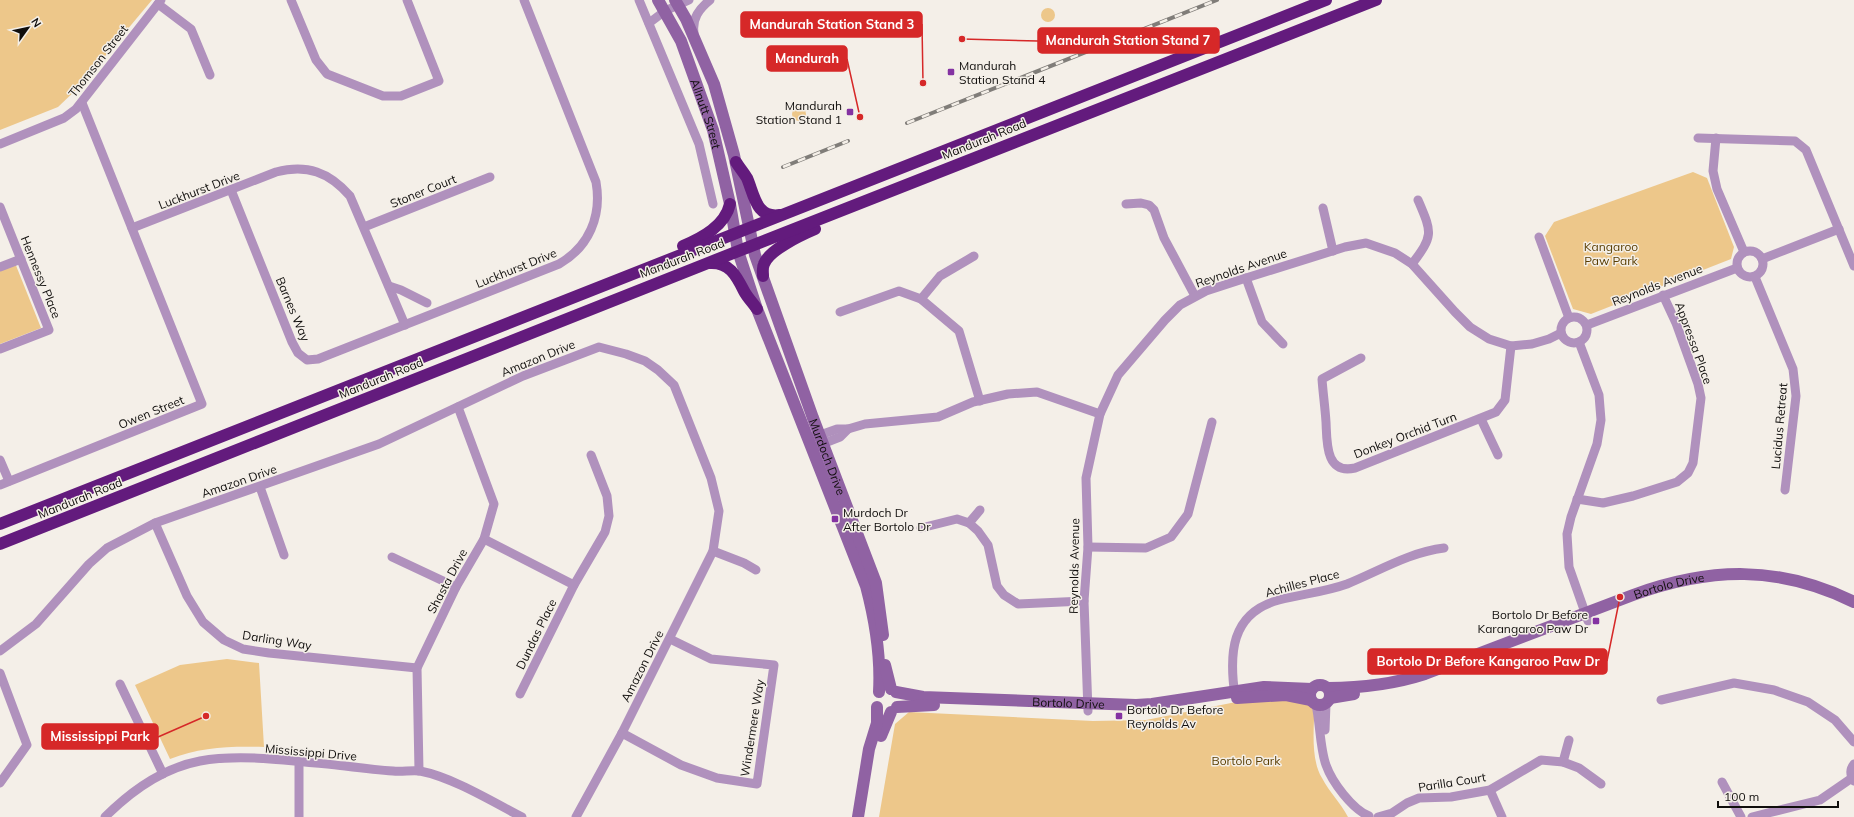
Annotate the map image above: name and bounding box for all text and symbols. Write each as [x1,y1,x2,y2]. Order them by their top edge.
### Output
north arrow [8,8,48,48]
callout: Mandurah Station Stand 3 [741,12,922,37]
text: N [28,15,45,30]
text: Mandurah Station Stand 3 [750,16,915,32]
street label: Thomson Street [65,22,131,100]
callout: Mandurah Station Stand 7 [1038,28,1219,53]
text: Mandurah Station Stand 7 [1046,32,1211,48]
callout: Mandurah [767,46,847,71]
text: Mandurah [775,50,839,66]
place label: Mandurah Station Stand 4 [959,58,1045,87]
marker: Mandurah Station Stand 4 [946,67,956,77]
street label: Allnutt Street [688,76,725,150]
place label: Mandurah Station Stand 1 [756,98,842,127]
marker: Mandurah Station Stand 1 [845,107,855,117]
street label: Mandurah Road [940,115,1028,163]
street label: Luckhurst Drive [156,168,242,212]
street label: Stoner Court [388,171,458,211]
street label: Hennessy Place [18,233,64,321]
street label: Mandurah Road [637,235,727,281]
park label: Kangaroo Paw Park [1584,239,1639,268]
street label: Luckhurst Drive [473,245,559,291]
street label: Reynolds Avenue [1193,245,1289,291]
street label: Reynolds Avenue [1610,261,1704,309]
street label: Barnes Way [273,275,314,344]
street label: Appressa Place [1672,300,1716,386]
street label: Amazon Drive [499,336,577,380]
street label: Mandurah Road [337,354,425,402]
street label: Lucidus Retreat [1768,382,1790,470]
street label: Owen Street [116,392,186,432]
street label: Donkey Orchid Turn [1351,408,1459,462]
street label: Murdoch Drive [806,416,849,497]
street label: Amazon Drive [199,461,279,501]
street label: Mandurah Road [36,474,124,522]
place label: Murdoch Dr After Bortolo Dr [843,505,931,534]
marker: Murdoch Dr After Bortolo Dr [830,514,840,524]
street label: Reynolds Avenue [1066,518,1082,614]
street label: Shasta Drive [424,546,470,616]
street label: Achilles Place [1263,566,1341,600]
street label: Bortolo Drive [1631,569,1705,602]
street label: Dundas Place [512,596,560,672]
place label: Bortolo Dr Before Karangaroo Paw Dr [1478,607,1589,636]
marker: Bortolo Dr Before Karangaroo Paw Dr [1591,616,1601,626]
street label: Darling Way [241,627,313,653]
street label: Amazon Drive [617,628,667,704]
callout: Bortolo Dr Before Kangaroo Paw Dr [1368,649,1607,674]
text: Bortolo Dr Before Kangaroo Paw Dr [1376,653,1600,669]
street label: Windermere Way [737,678,767,778]
street label: Bortolo Drive [1032,694,1105,711]
place label: Bortolo Dr Before Reynolds Av [1127,702,1223,731]
marker: Bortolo Dr Before Reynolds Av [1114,711,1124,721]
callout: Mississippi Park [42,724,158,749]
text: Mississippi Park [50,728,150,744]
street label: Mississippi Drive [264,741,358,763]
park label: Bortolo Park [1212,753,1281,768]
street label: Parilla Court [1417,769,1487,795]
scale bar [1718,783,1838,809]
text: 100 m [1724,789,1759,804]

